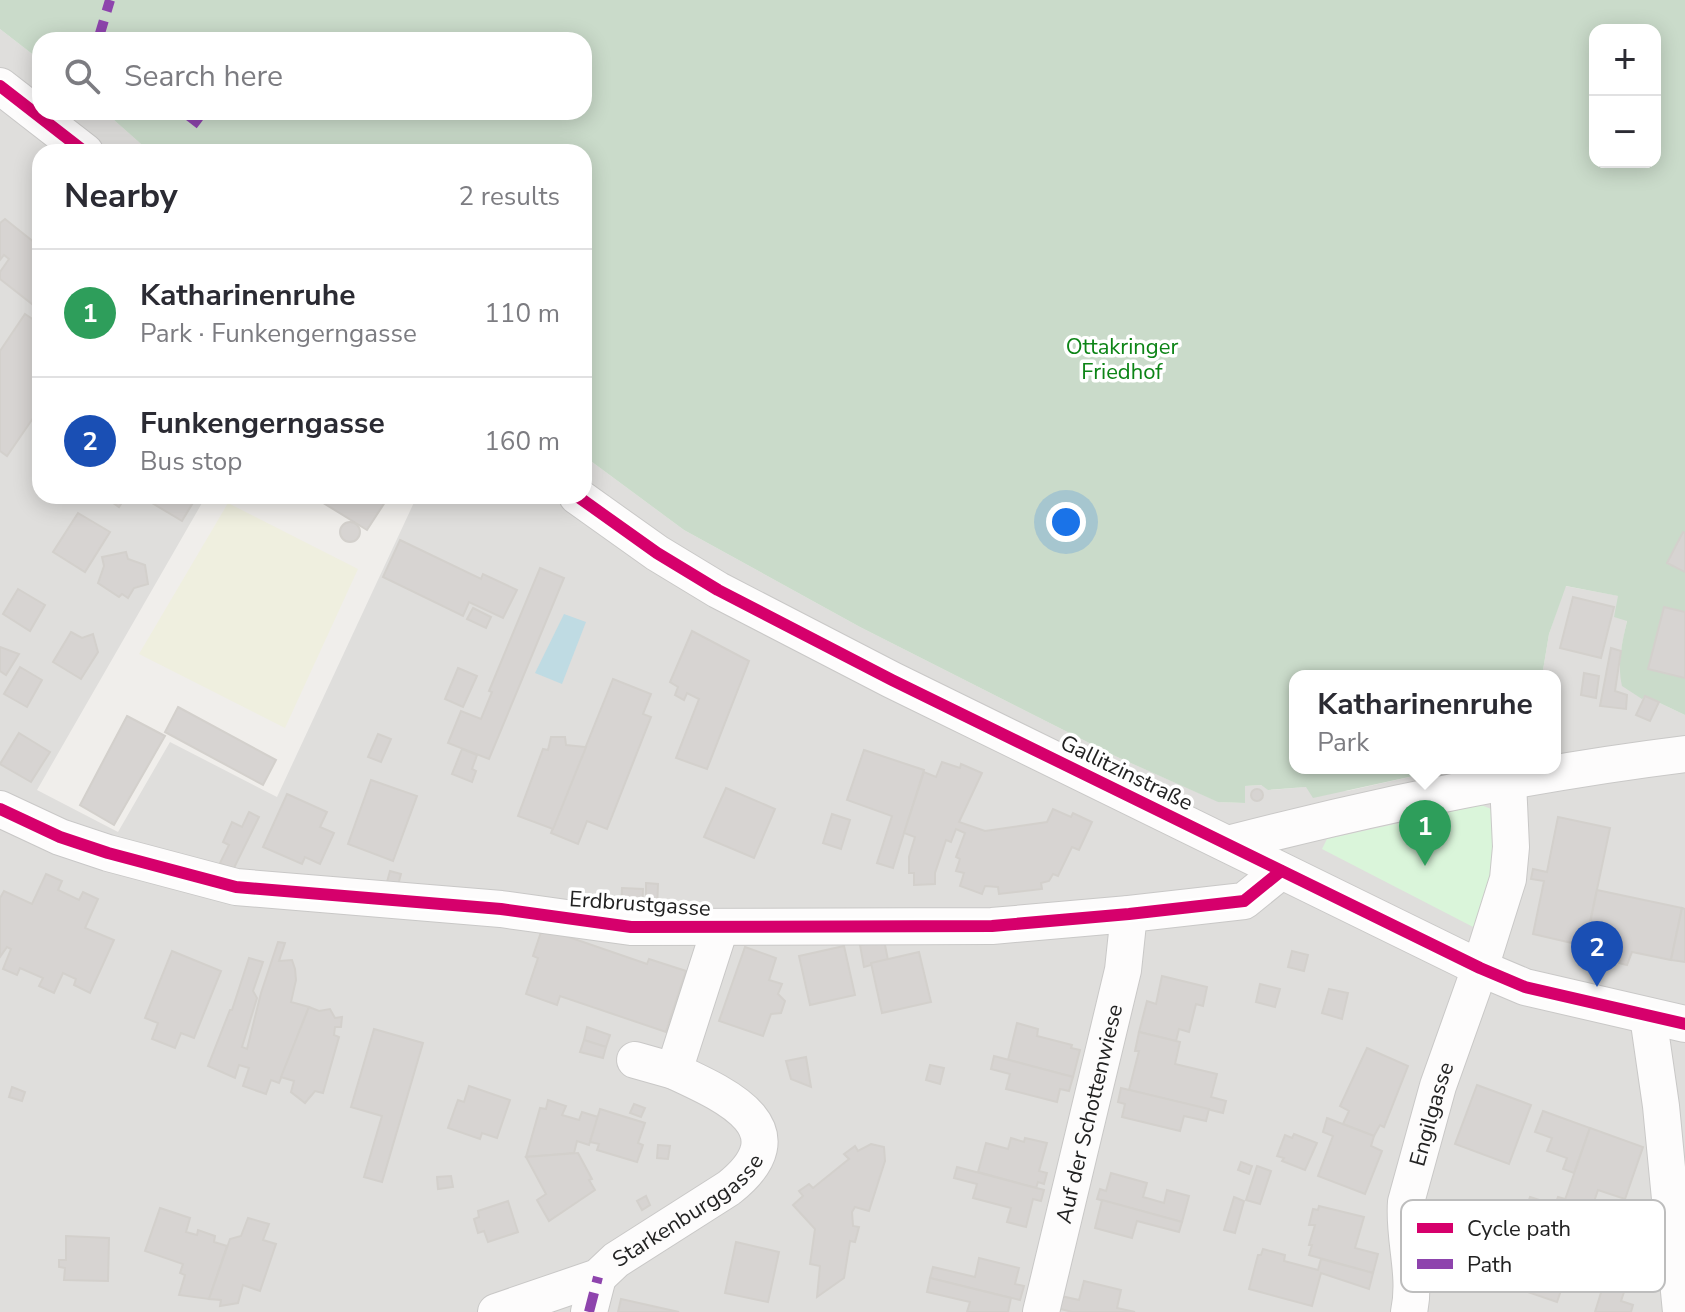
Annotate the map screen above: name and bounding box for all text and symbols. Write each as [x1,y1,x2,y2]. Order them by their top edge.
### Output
map controls [1589,24,1661,168]
button: + [1589,24,1661,96]
search box [32,32,592,120]
icon: search [60,54,104,98]
text: Search here [124,56,283,97]
button: − [1589,96,1661,168]
text: Nearby [64,173,178,219]
text: 2 results [459,179,560,214]
text: Katharinenruhe [140,275,356,316]
text: 1 [82,296,98,331]
text: 110 m [484,296,560,331]
text: Park · Funkengerngasse [140,316,417,351]
park label: Ottakringer Friedhof [1066,332,1178,387]
text: Funkengerngasse [140,403,385,444]
text: 2 [82,424,98,459]
text: 160 m [484,424,560,459]
text: Bus stop [140,444,242,479]
your location [1046,502,1086,542]
popup [1289,670,1561,774]
text: Katharinenruhe [1317,684,1533,725]
text: Park [1317,725,1369,760]
street label: Gallitzinstraße [1055,728,1198,818]
pin: 1 [1399,800,1451,866]
street label: Erdbrustgasse [568,884,712,924]
pin: 2 [1571,921,1623,987]
street label: Auf der Schottenwiese [1049,1001,1130,1227]
street label: Engilgasse [1403,1058,1461,1170]
street label: Starkenburggasse [607,1149,771,1275]
legend [1401,1200,1665,1292]
text: Cycle path [1467,1214,1571,1244]
text: Path [1467,1250,1512,1280]

